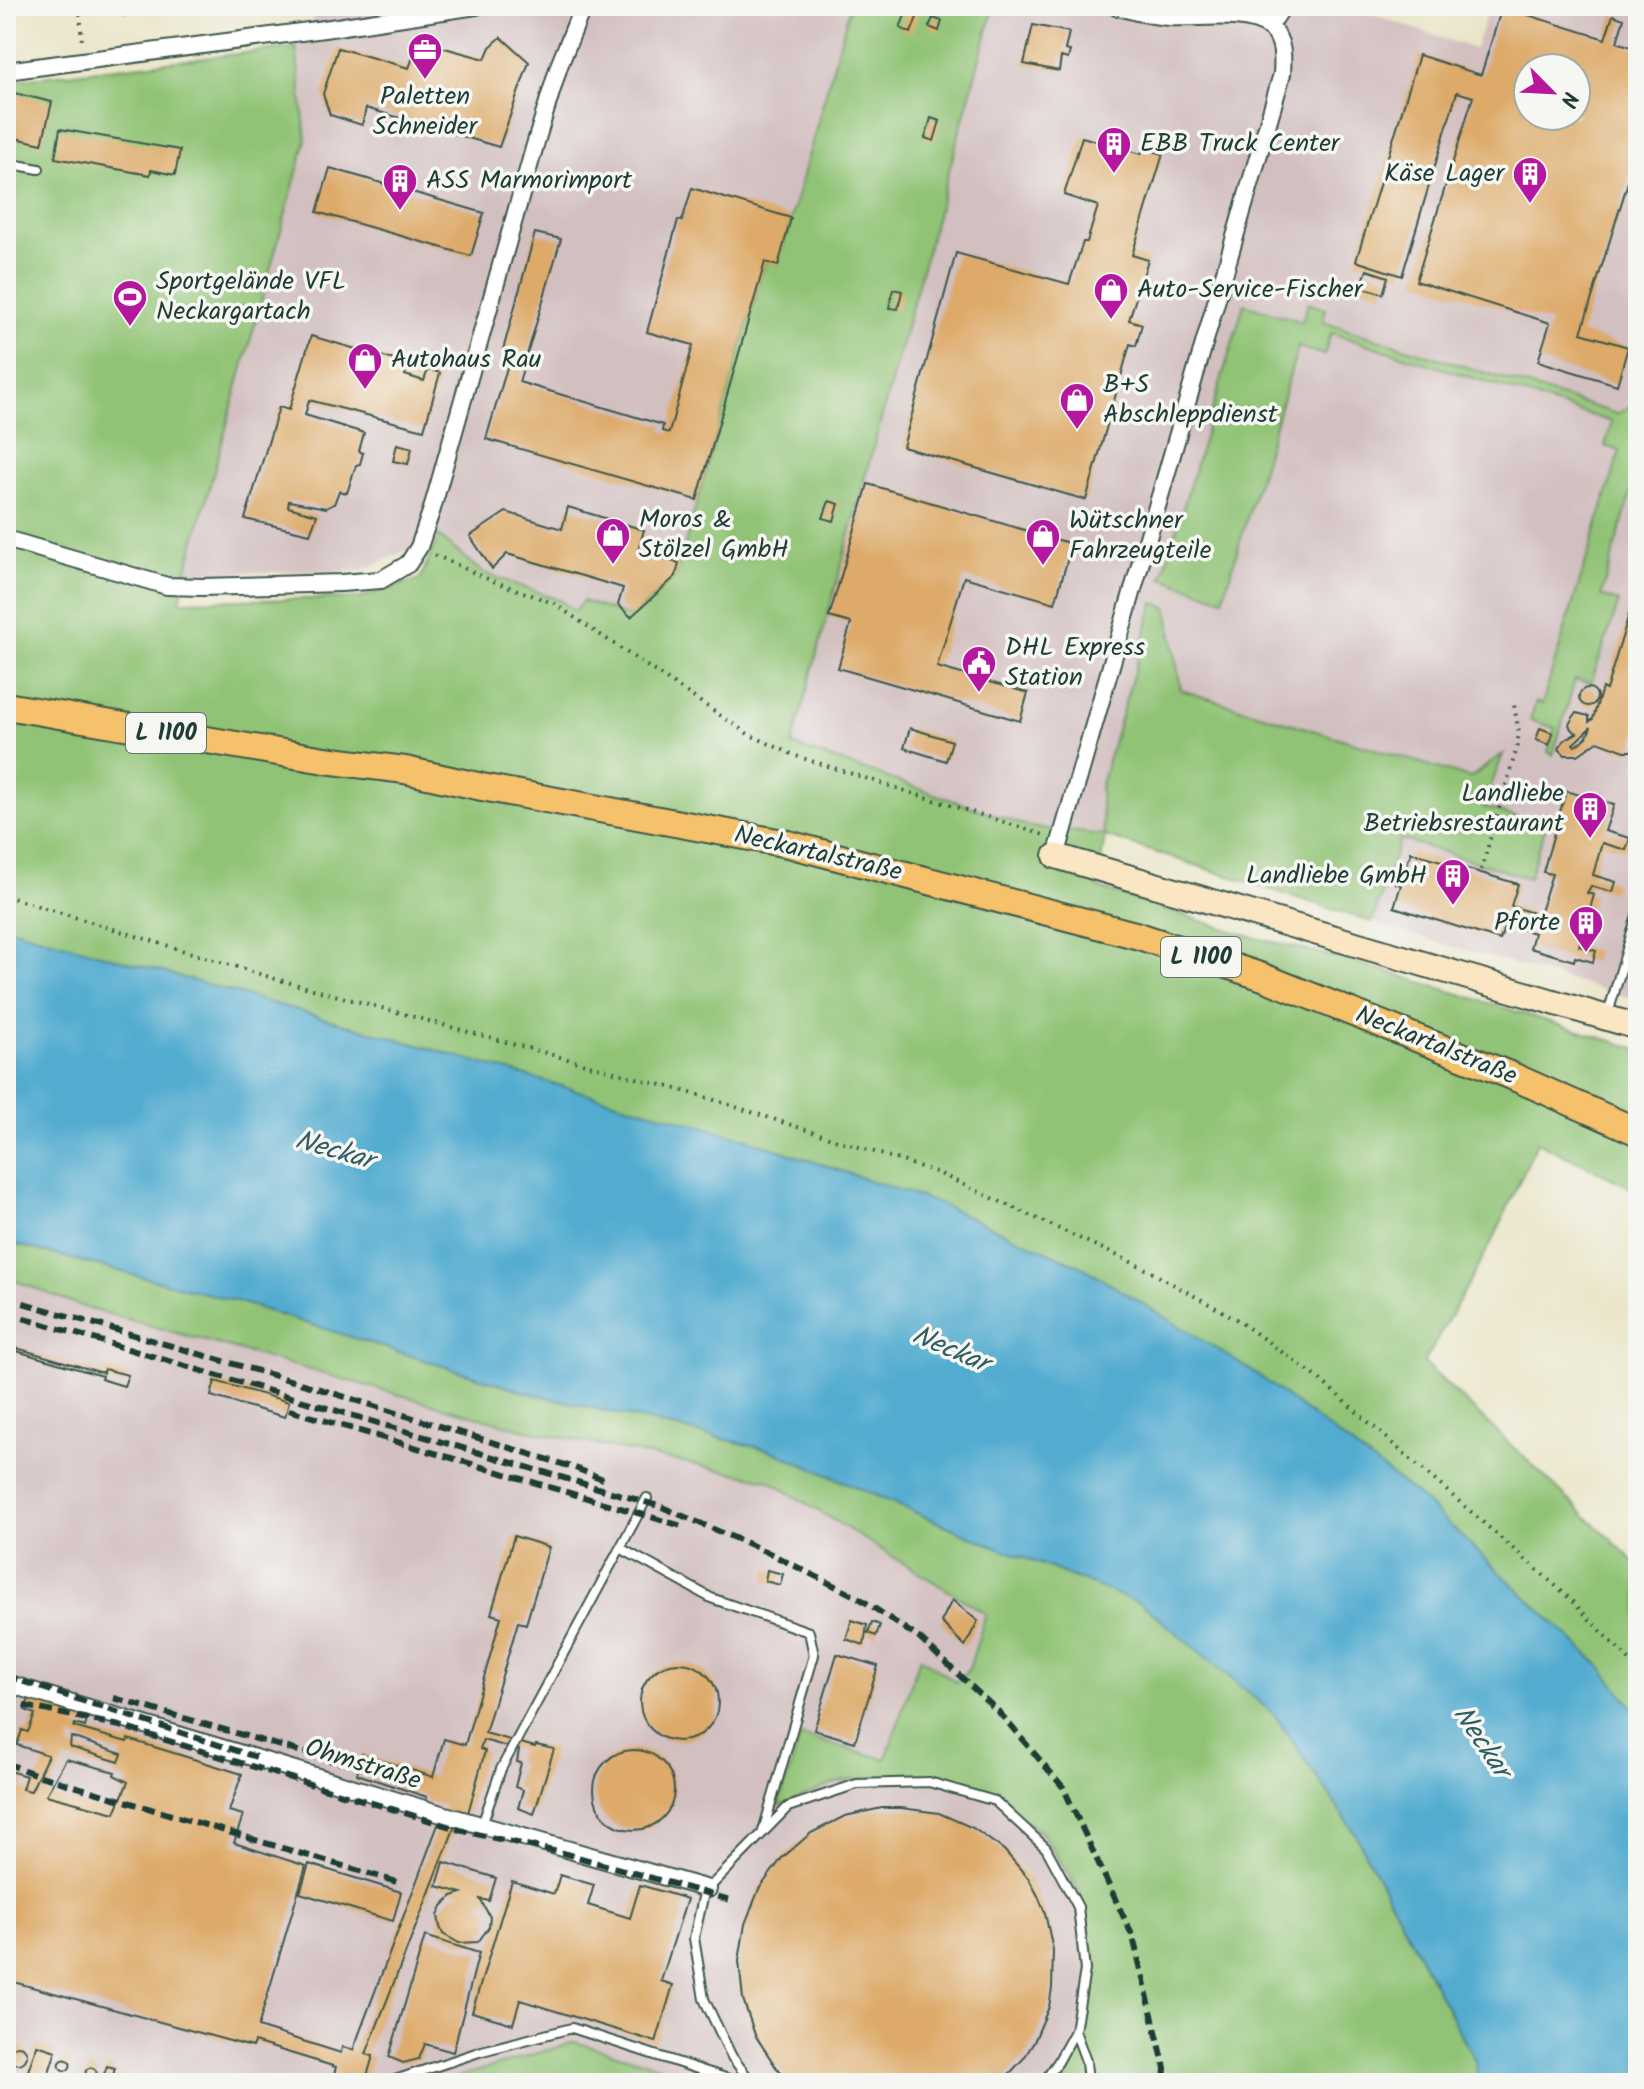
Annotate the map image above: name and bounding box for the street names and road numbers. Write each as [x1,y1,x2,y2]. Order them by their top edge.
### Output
road number: L 1100 [126,713,206,753]
street label: Neckartalstraße [730,814,906,894]
road number: L 1100 [1161,937,1241,977]
street label: Neckartalstraße [1349,994,1524,1098]
street label: Ohmstraße [300,1727,427,1803]

